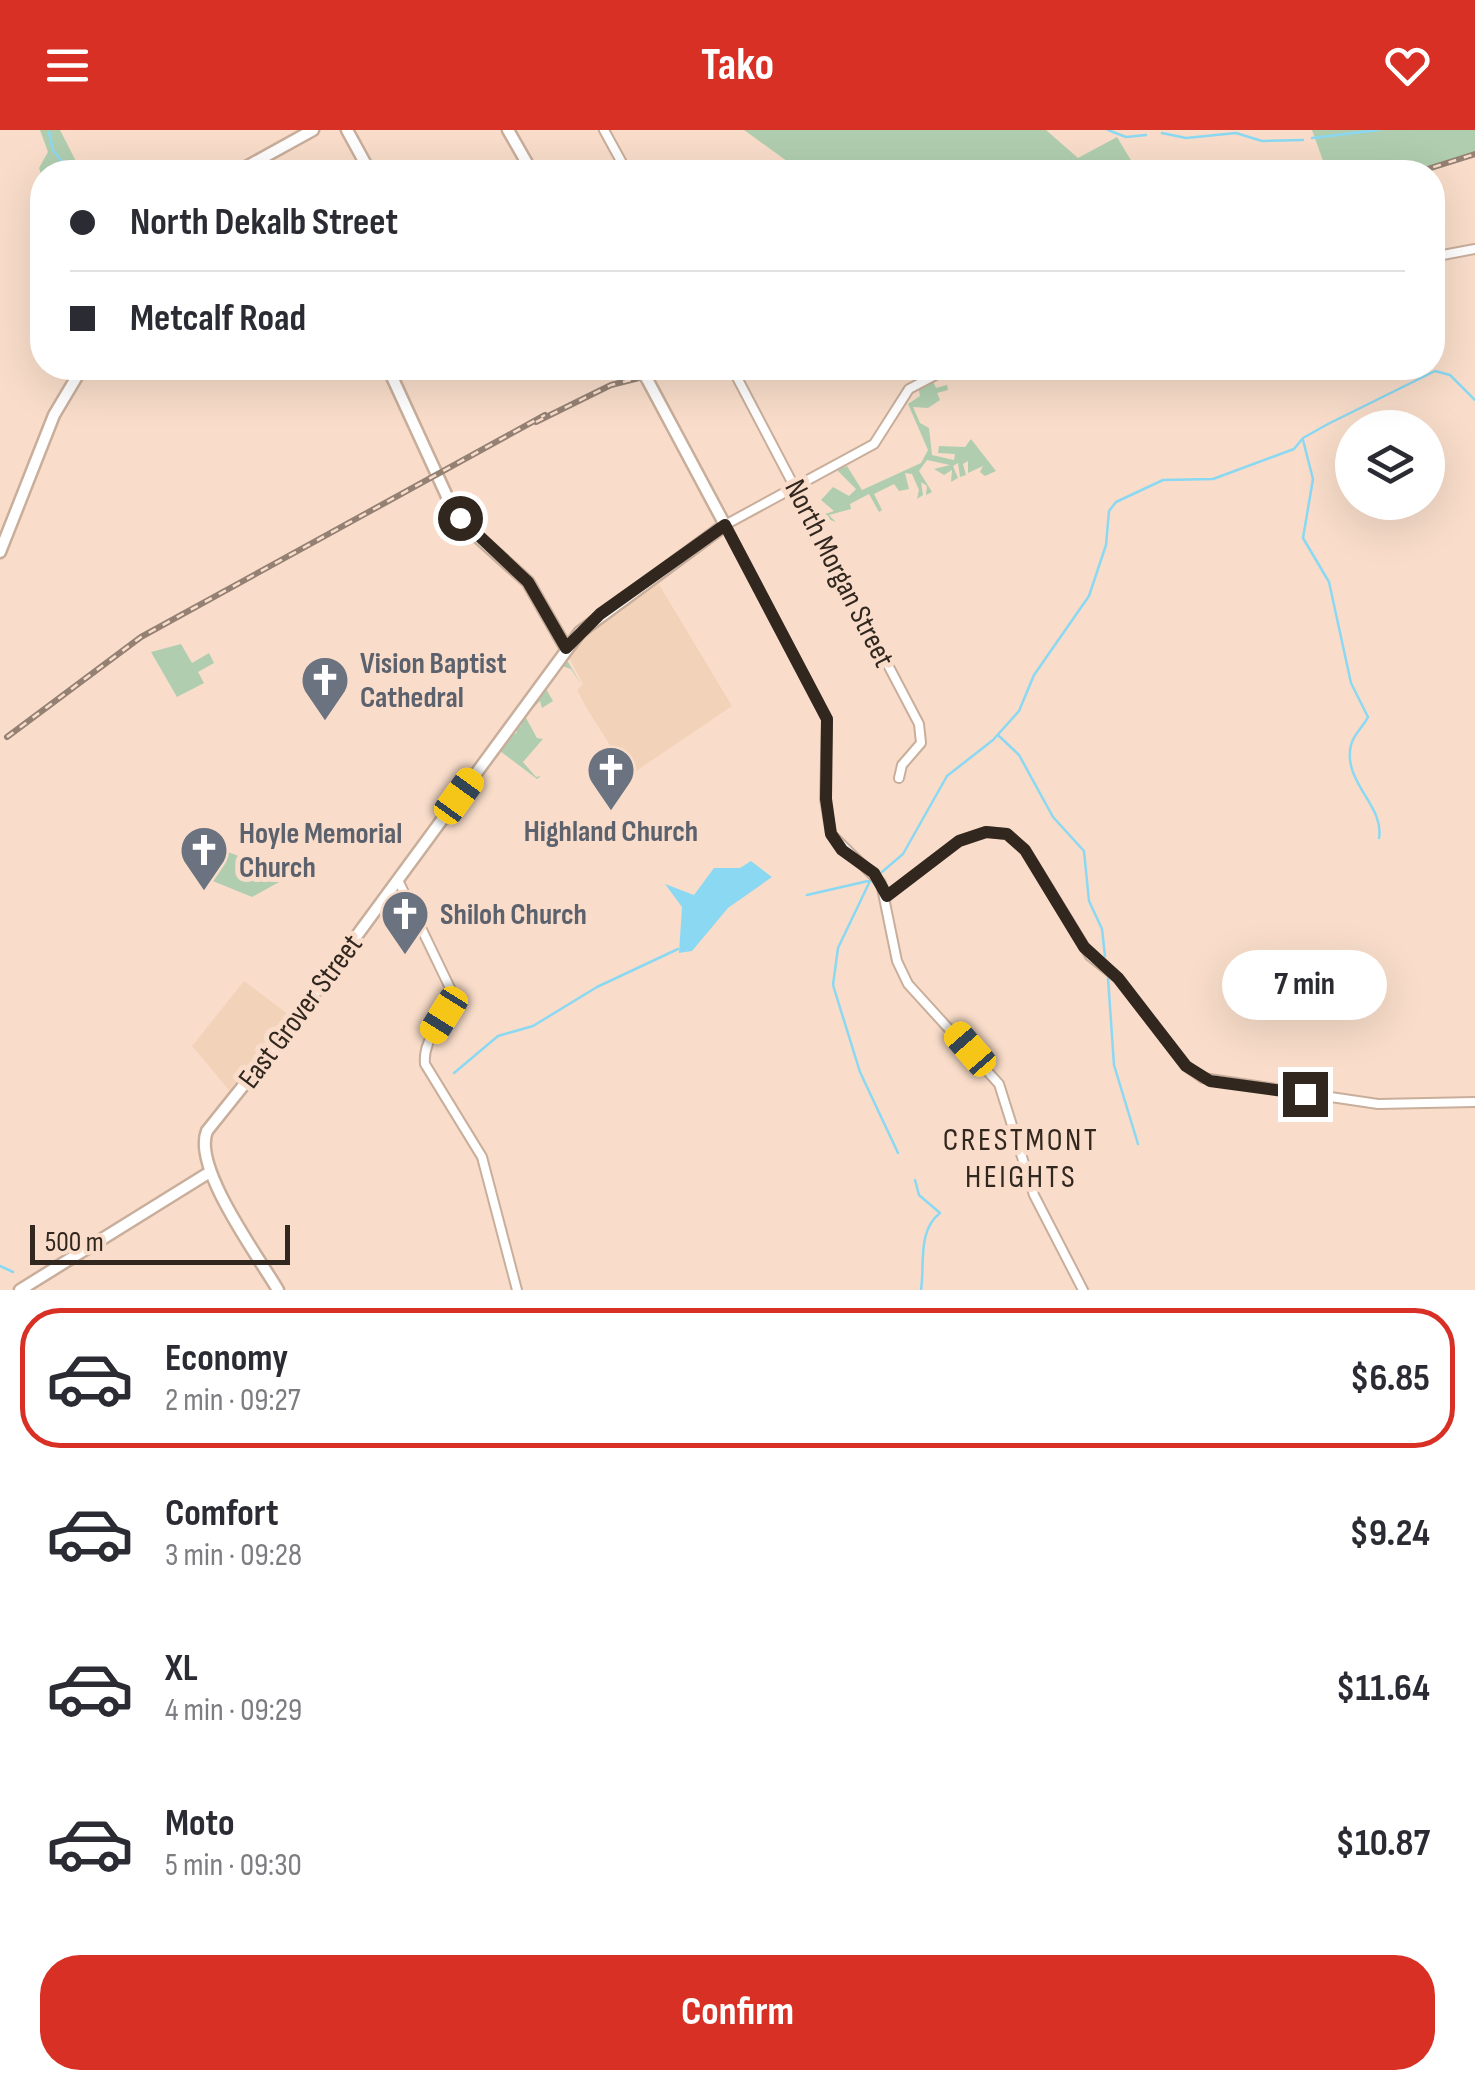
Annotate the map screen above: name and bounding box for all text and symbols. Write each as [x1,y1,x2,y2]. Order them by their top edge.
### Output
icon: menu [40,38,95,93]
text: Tako [701,38,774,93]
icon: heart [1380,38,1435,93]
text: North Dekalb Street [130,200,398,245]
text: Metcalf Road [130,296,306,341]
map controls [1335,410,1445,520]
button: layers [1335,410,1445,520]
street label: North Morgan Street [776,474,902,673]
route start [438,496,483,541]
place label: Vision Baptist Cathedral [360,646,507,716]
church icon: Vision Baptist Cathedral [299,654,351,722]
church icon: Highland Church [585,744,637,812]
car [429,763,489,829]
place label: Highland Church [524,814,698,850]
place label: Hoyle Memorial Church [239,816,402,886]
church icon: Hoyle Memorial Church [178,824,230,892]
church icon: Shiloh Church [379,888,431,956]
place label: Shiloh Church [440,897,587,933]
street label: East Grover Street [231,927,370,1096]
callout: 7 min [1222,949,1388,1019]
text: 7 min [1274,965,1335,1004]
car [415,982,473,1048]
car [939,1017,1001,1081]
route end [1283,1072,1328,1117]
district label: CRESTMONT HEIGHTS [943,1121,1099,1197]
scale bar [30,1220,290,1264]
text: 500 m [45,1226,104,1259]
icon: car [45,1333,135,1423]
text: Economy [165,1336,288,1381]
text: $6.85 [1350,1356,1430,1401]
text: 2 min · 09:27 [165,1381,301,1420]
icon: car [45,1488,135,1578]
text: Comfort [165,1491,279,1536]
text: $9.24 [1350,1511,1430,1556]
text: 3 min · 09:28 [165,1536,302,1575]
icon: car [45,1643,135,1733]
text: XL [165,1646,198,1691]
text: $11.64 [1336,1666,1430,1711]
text: 4 min · 09:29 [165,1691,302,1730]
icon: car [45,1798,135,1888]
text: Moto [165,1801,235,1846]
text: $10.87 [1335,1821,1430,1866]
text: 5 min · 09:30 [165,1846,302,1885]
button: Confirm [40,1955,1435,2070]

